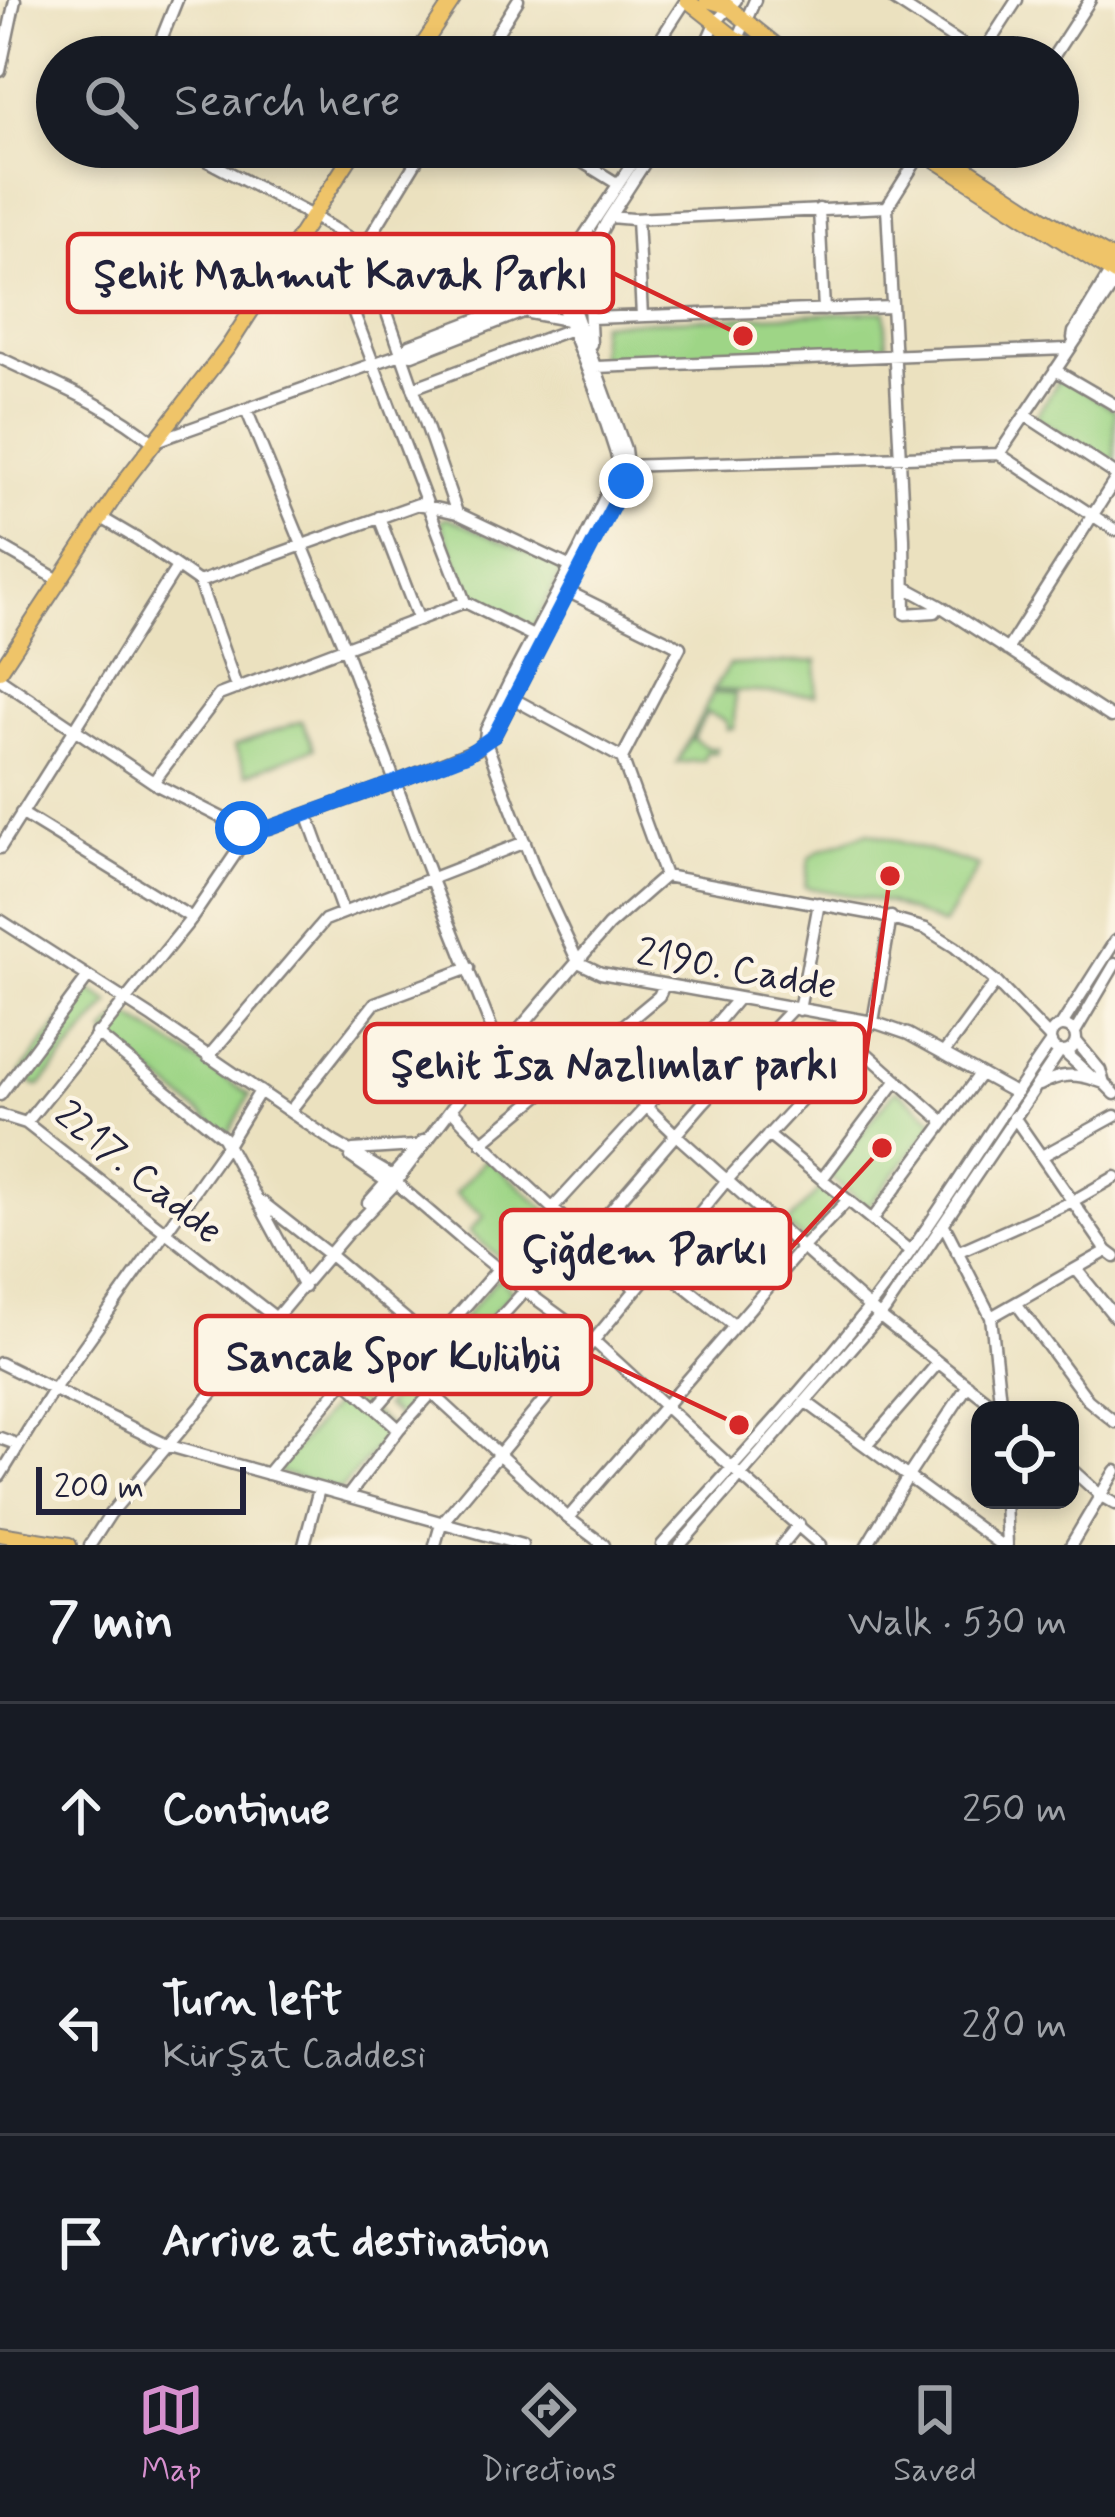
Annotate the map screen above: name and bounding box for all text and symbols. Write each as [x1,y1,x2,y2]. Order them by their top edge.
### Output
search box [36,36,1079,168]
icon: search [78,69,144,135]
text: Search here [174,73,401,132]
callout: Şehit Mahmut Kavak Parkı [68,234,613,312]
text: Şehit Mahmut Kavak Parkı [93,249,589,304]
route end [599,454,653,508]
route start [215,801,269,855]
street label: 2190. Cadde [632,928,840,1013]
callout: Şehit İsa Nazlımlar parkı [365,1024,865,1102]
text: Şehit İsa Nazlımlar parkı [391,1039,839,1094]
street label: 2217. Cadde [43,1090,233,1257]
callout: Çiğdem Parkı [501,1210,790,1288]
text: Çiğdem Parkı [521,1225,769,1281]
callout: Sancak Spor Kulübü [196,1316,591,1394]
text: Sancak Spor Kulübü [226,1331,560,1386]
map controls [971,1401,1079,1509]
button: locate [971,1401,1079,1509]
scale bar [36,1461,246,1514]
text: 200 m [54,1466,144,1510]
text: 7 min [48,1590,174,1656]
text: Walk · 530 m [848,1598,1067,1649]
icon: ahead [48,1778,114,1844]
text: Continue [162,1781,330,1840]
text: 250 m [962,1785,1067,1836]
text: Turn left [162,1972,342,2031]
icon: left [48,1994,114,2060]
text: 280 m [962,2001,1067,2052]
text: Kürşat Caddesi [162,2031,426,2082]
icon: arrive [48,2210,114,2276]
text: Arrive at destination [162,2213,550,2272]
tab: Map [138,2377,204,2493]
tab: Directions [481,2377,617,2493]
tab: Saved [893,2377,977,2493]

